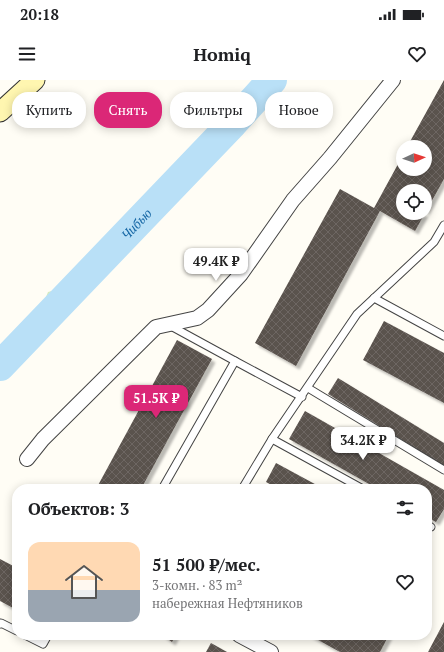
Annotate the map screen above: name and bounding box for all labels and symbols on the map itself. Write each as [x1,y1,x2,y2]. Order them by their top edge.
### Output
north arrow [396,140,432,176]
water label: Чибью [117,204,156,243]
pin: 49.4K ₽ [179,248,253,282]
pin: 51.5K ₽ [119,385,193,419]
pin: 34.2K ₽ [326,427,400,461]

